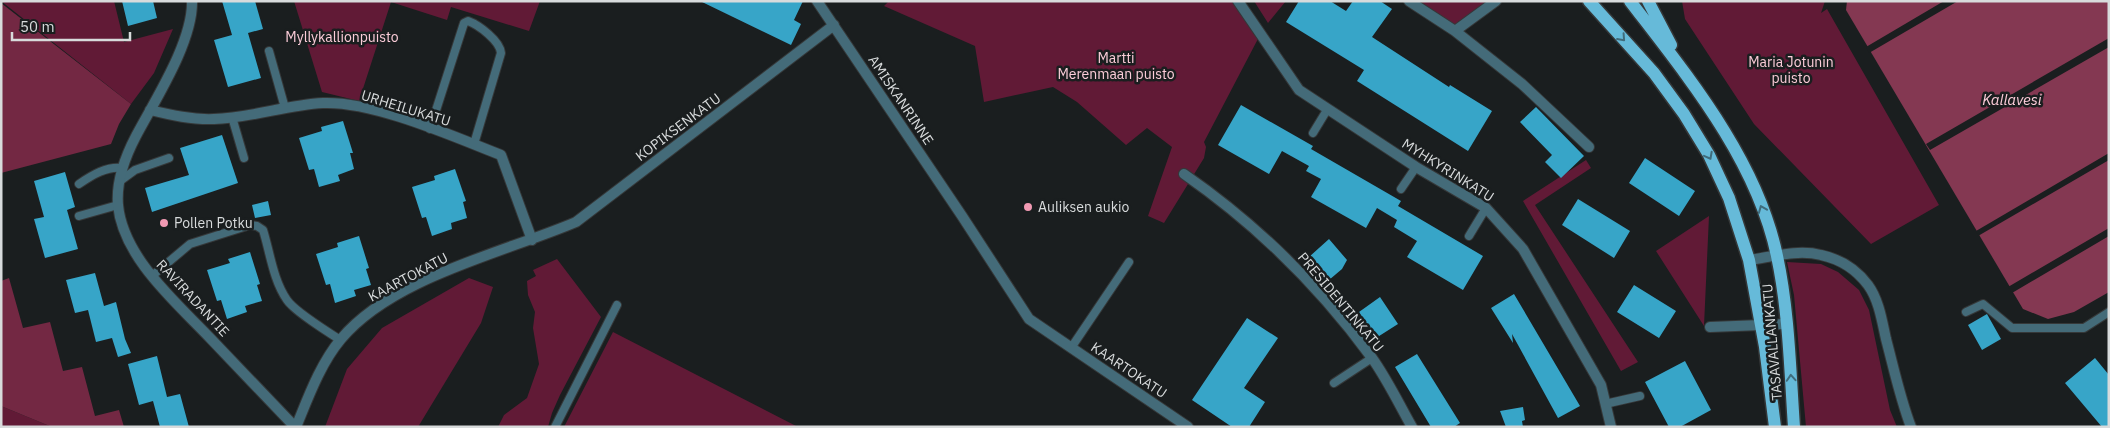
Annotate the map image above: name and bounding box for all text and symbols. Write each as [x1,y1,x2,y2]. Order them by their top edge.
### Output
scale bar [12,10,130,42]
text: 50 m [20,17,55,36]
park label: Myllykallionpuisto [285,28,399,46]
one-way arrow [1616,32,1625,41]
park label: Martti Merenmaan puisto [1057,49,1175,83]
street label: AMISKANRINNE [864,52,938,148]
park label: Maria Jotunin puisto [1748,53,1834,87]
street label: URHEILUKATU [359,86,453,130]
street label: KOPIKSENKATU [632,89,724,165]
water label: Kallavesi [1982,90,2042,109]
street label: MYHKYRINKATU [1399,134,1497,206]
one-way arrow [1703,150,1713,159]
place label: Auliksen aukio [1038,198,1130,216]
marker: Auliksen aukio [1022,201,1034,213]
one-way arrow [1758,205,1769,214]
place label: Pollen Potku [174,214,253,232]
marker: Pollen Potku [158,217,170,229]
street label: KAARTOKATU [365,248,451,306]
street label: PRESIDENTINKATU [1294,248,1388,356]
street label: RAVIRADANTIE [153,256,233,340]
street label: TASAVALLANKATU [1758,283,1786,401]
street label: KAARTOKATU [1088,338,1170,402]
one-way arrow [1785,374,1796,382]

